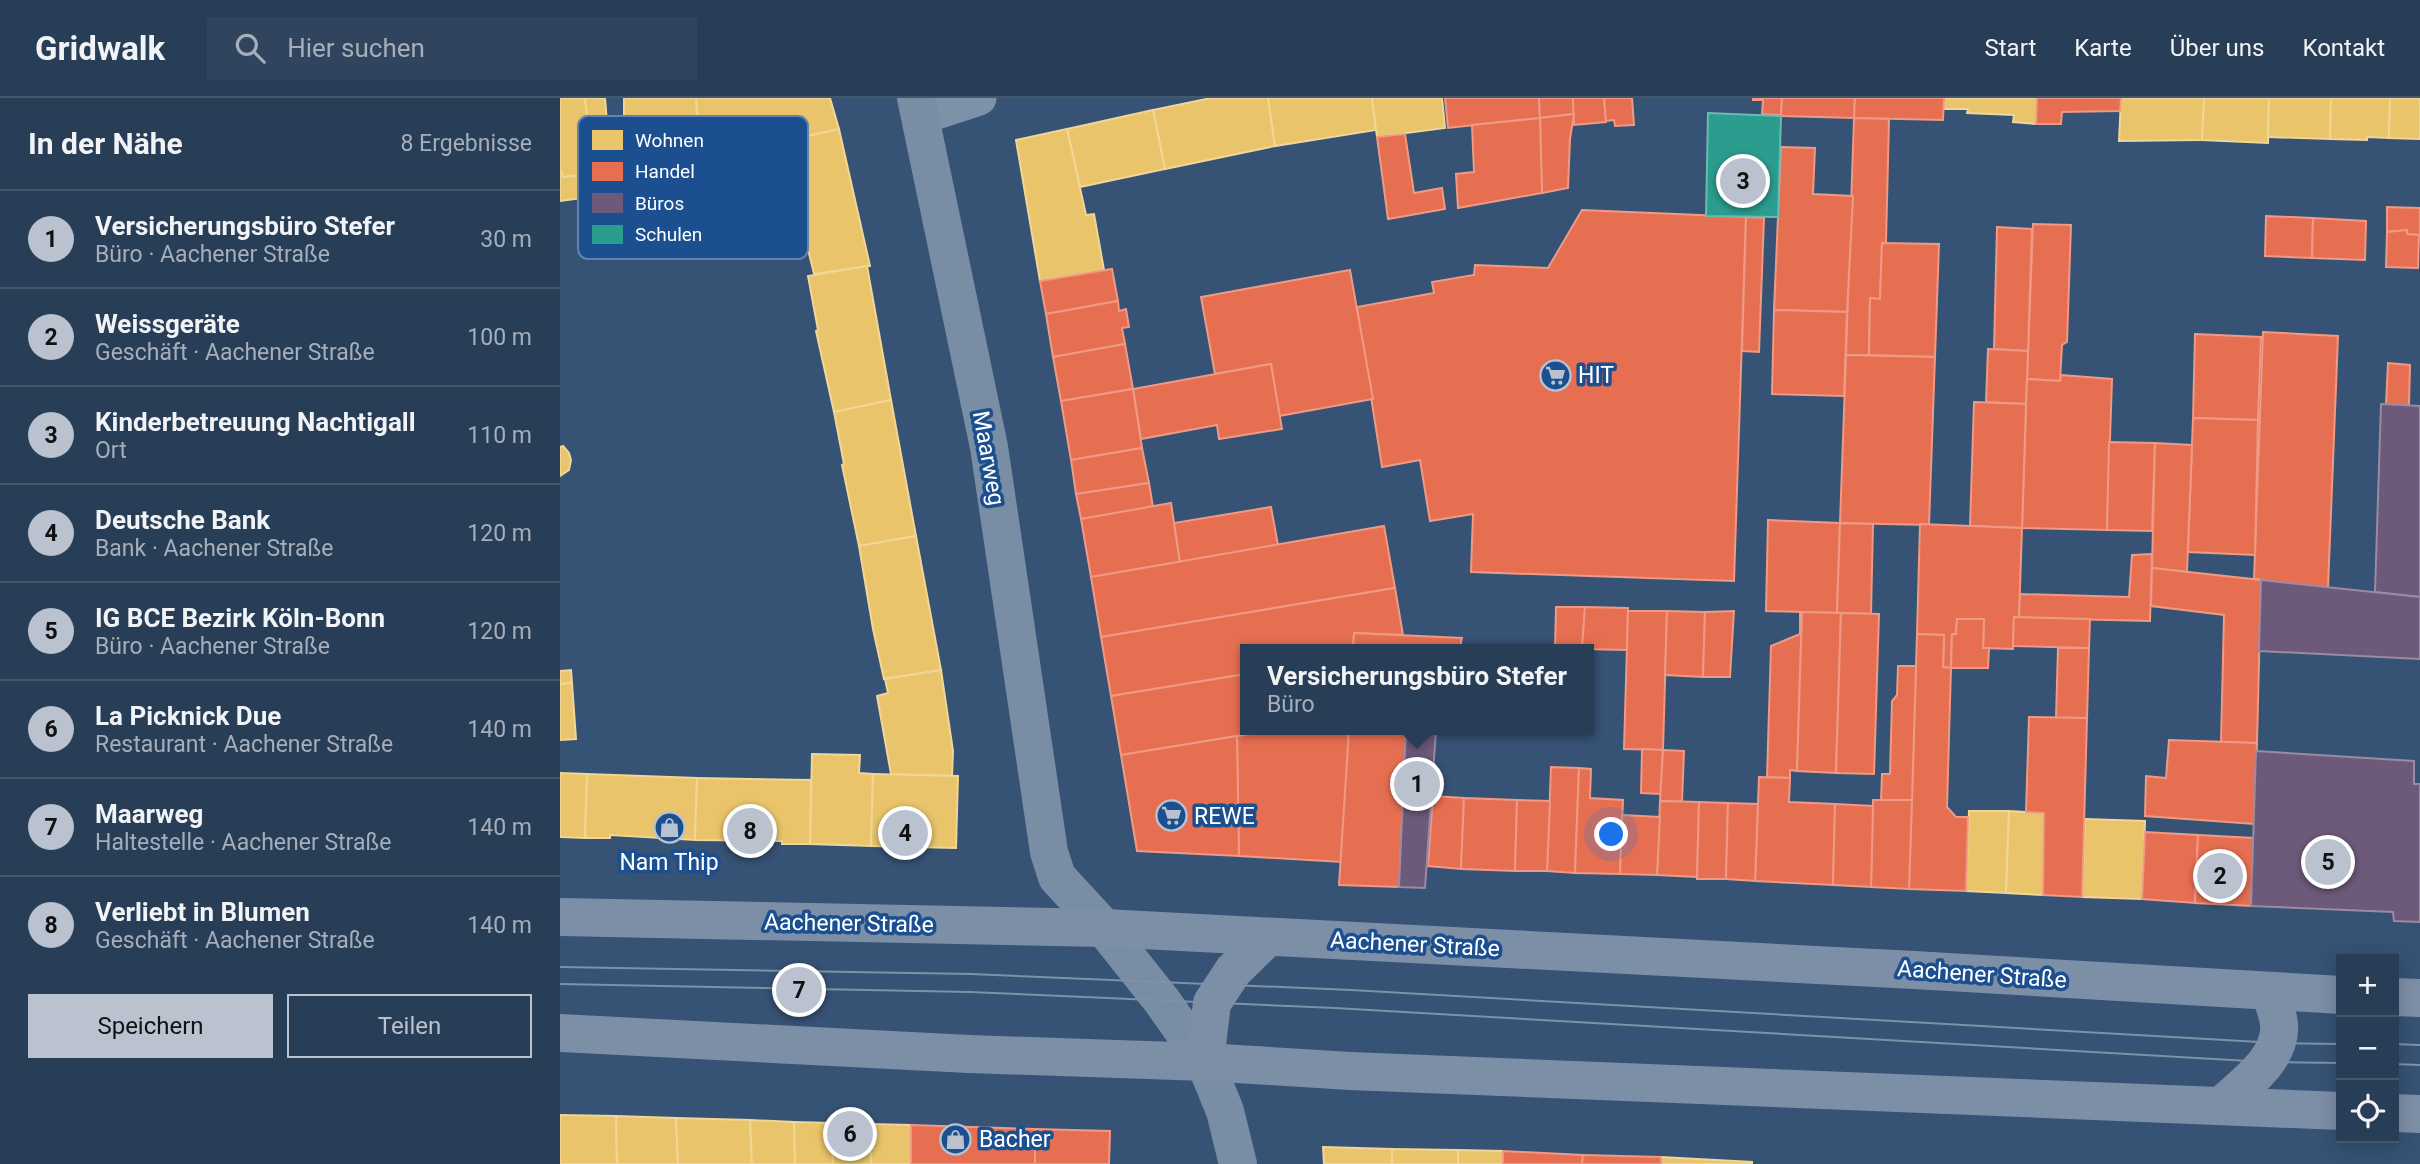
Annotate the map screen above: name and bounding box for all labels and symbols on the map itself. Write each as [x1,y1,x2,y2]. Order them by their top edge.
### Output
legend [578,116,808,259]
text: Wohnen [635,129,704,152]
pin: 3 [1720,155,1766,207]
text: Handel [635,160,695,183]
text: Büros [635,192,684,215]
text: Schulen [635,223,702,246]
supermarket icon: HIT [1538,358,1572,392]
place label: HIT [1578,362,1614,389]
street label: Maarweg [967,409,1010,507]
pin: 1 [1394,758,1440,810]
supermarket icon: REWE [1154,799,1188,833]
place label: REWE [1194,803,1255,830]
pin: 8 [727,805,773,857]
pin: 4 [882,807,928,859]
shop icon: Nam Thip [652,811,686,845]
your location [1594,817,1628,851]
pin: 5 [2305,836,2351,888]
place label: Nam Thip [619,849,719,876]
pin: 2 [2197,850,2243,902]
street label: Aachener Straße [764,909,934,938]
street label: Aachener Straße [1330,927,1500,962]
street label: Aachener Straße [1896,955,2068,994]
pin: 7 [776,964,822,1016]
pin: 6 [827,1108,873,1160]
shop icon: Bacher [939,1122,973,1156]
place label: Bacher [979,1126,1051,1153]

